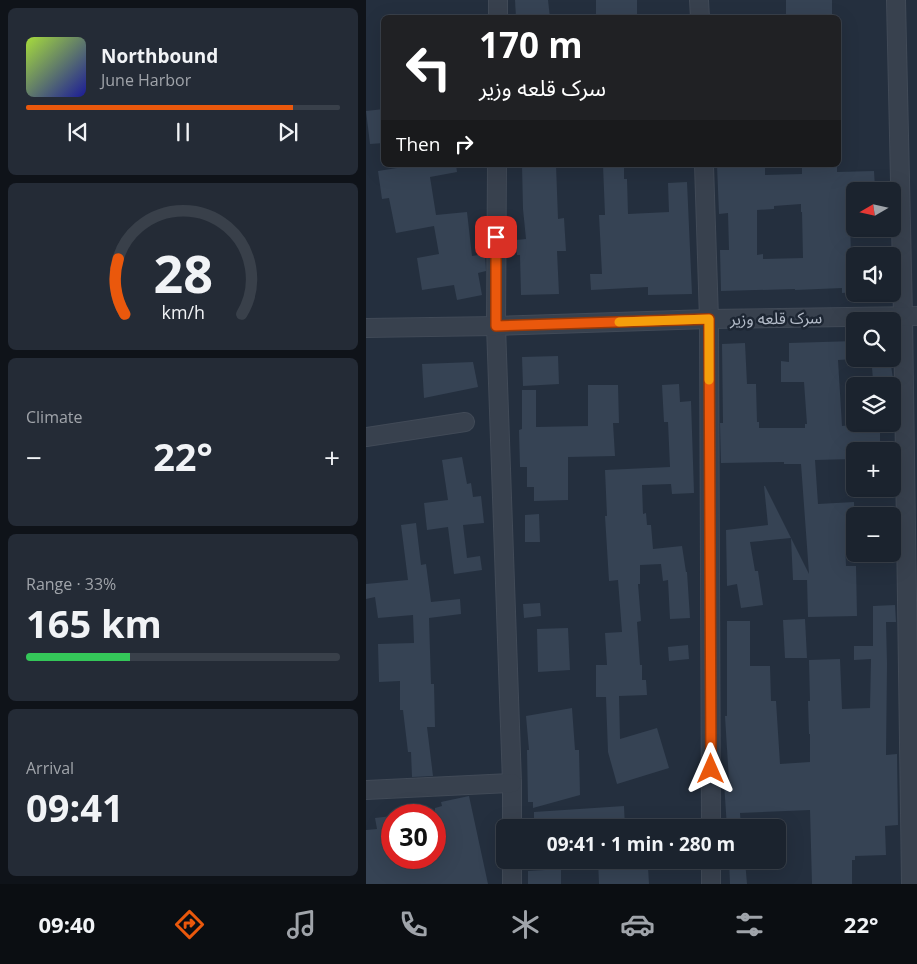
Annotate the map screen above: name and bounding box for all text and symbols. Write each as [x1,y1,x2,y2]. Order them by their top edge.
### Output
text: 170 m [479,21,583,68]
icon: left [396,35,461,100]
text: Northbound [101,43,218,69]
text: June Harbor [101,69,191,91]
text: سرک قلعه وزیر [479,72,606,102]
icon: previous [64,118,92,146]
icon: pause [169,118,197,146]
icon: next [274,118,302,146]
icon: right [450,130,478,158]
text: Then [396,131,440,157]
north arrow [846,182,901,238]
map controls [846,182,901,562]
pin [475,216,517,258]
icon: arrive [482,223,510,251]
text: 28 [153,237,213,308]
button: sound [846,247,901,302]
text: km/h [161,300,205,324]
street label: سرک قلعه وزیر [729,306,822,330]
button: search [846,312,901,367]
button: layers [846,377,901,432]
text: Climate [26,406,83,428]
text: 22° [153,430,213,482]
text: − [26,438,42,476]
text: + [324,438,340,476]
button: + [846,442,901,497]
button: − [846,507,901,562]
text: Range · 33% [26,573,116,595]
text: 165 km [26,597,162,649]
position arrow [684,742,736,794]
text: Arrival [26,757,74,779]
text: 09:41 [26,781,124,833]
speed limit sign: 30 [381,804,446,869]
text: 09:41 · 1 min · 280 m [547,831,735,857]
icon: directions [172,907,207,942]
icon: music [284,907,319,942]
icon: phone [396,907,431,942]
icon: climate [508,907,543,942]
icon: car [620,907,655,942]
icon: filters [732,907,767,942]
text: 09:40 [38,909,95,939]
text: 22° [844,909,878,939]

